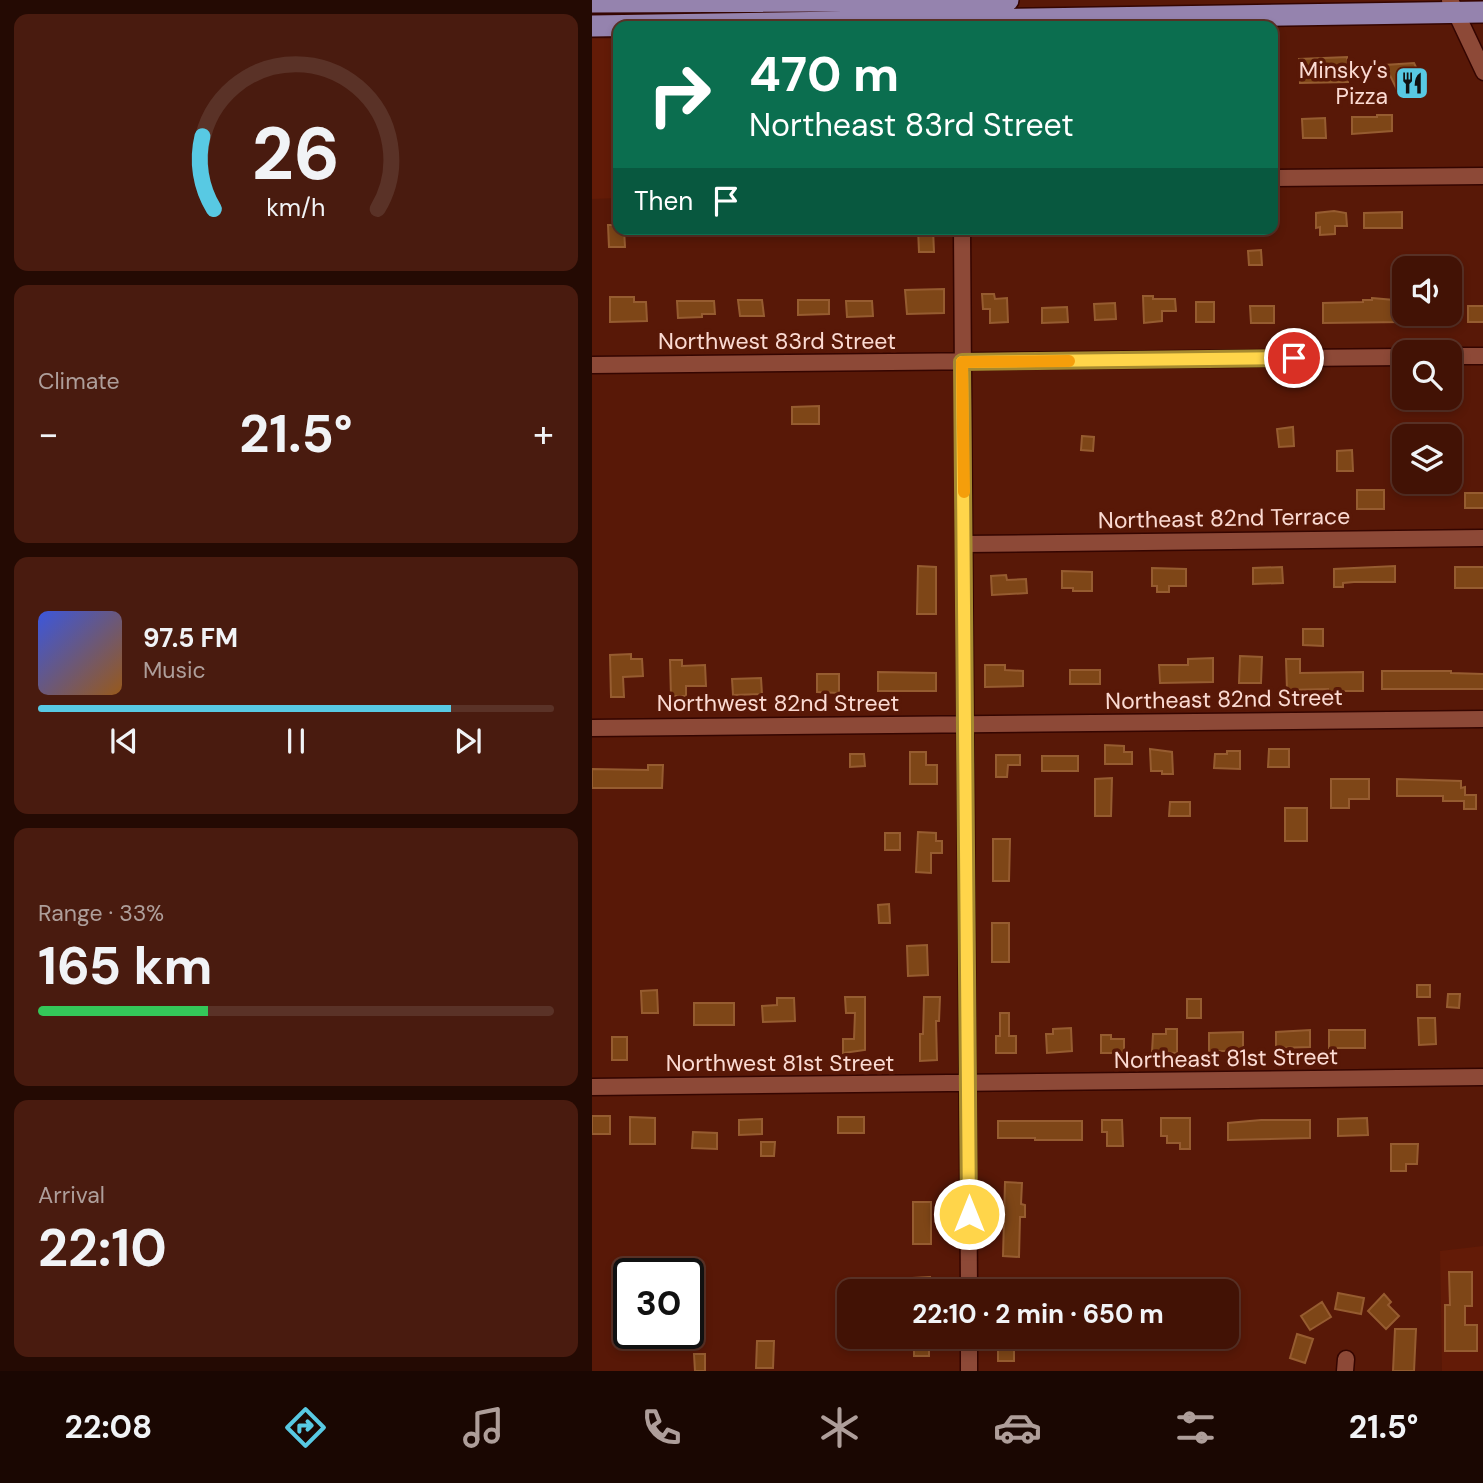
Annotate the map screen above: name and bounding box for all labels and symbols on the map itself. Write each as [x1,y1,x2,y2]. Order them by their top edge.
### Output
place label: Minsky's Pizza [1299,55,1388,111]
restaurant icon: Minsky's Pizza [1393,64,1431,102]
street label: Northwest 83rd Street [658,326,896,356]
pin [1264,328,1324,388]
street label: Northeast 82nd Terrace [1098,501,1350,535]
street label: Northeast 82nd Street [1105,682,1343,716]
street label: Northwest 82nd Street [657,688,899,718]
street label: Northeast 81st Street [1114,1041,1338,1075]
street label: Northwest 81st Street [666,1048,894,1078]
position arrow [932,1177,1006,1251]
speed limit sign: 30 [613,1258,704,1349]

